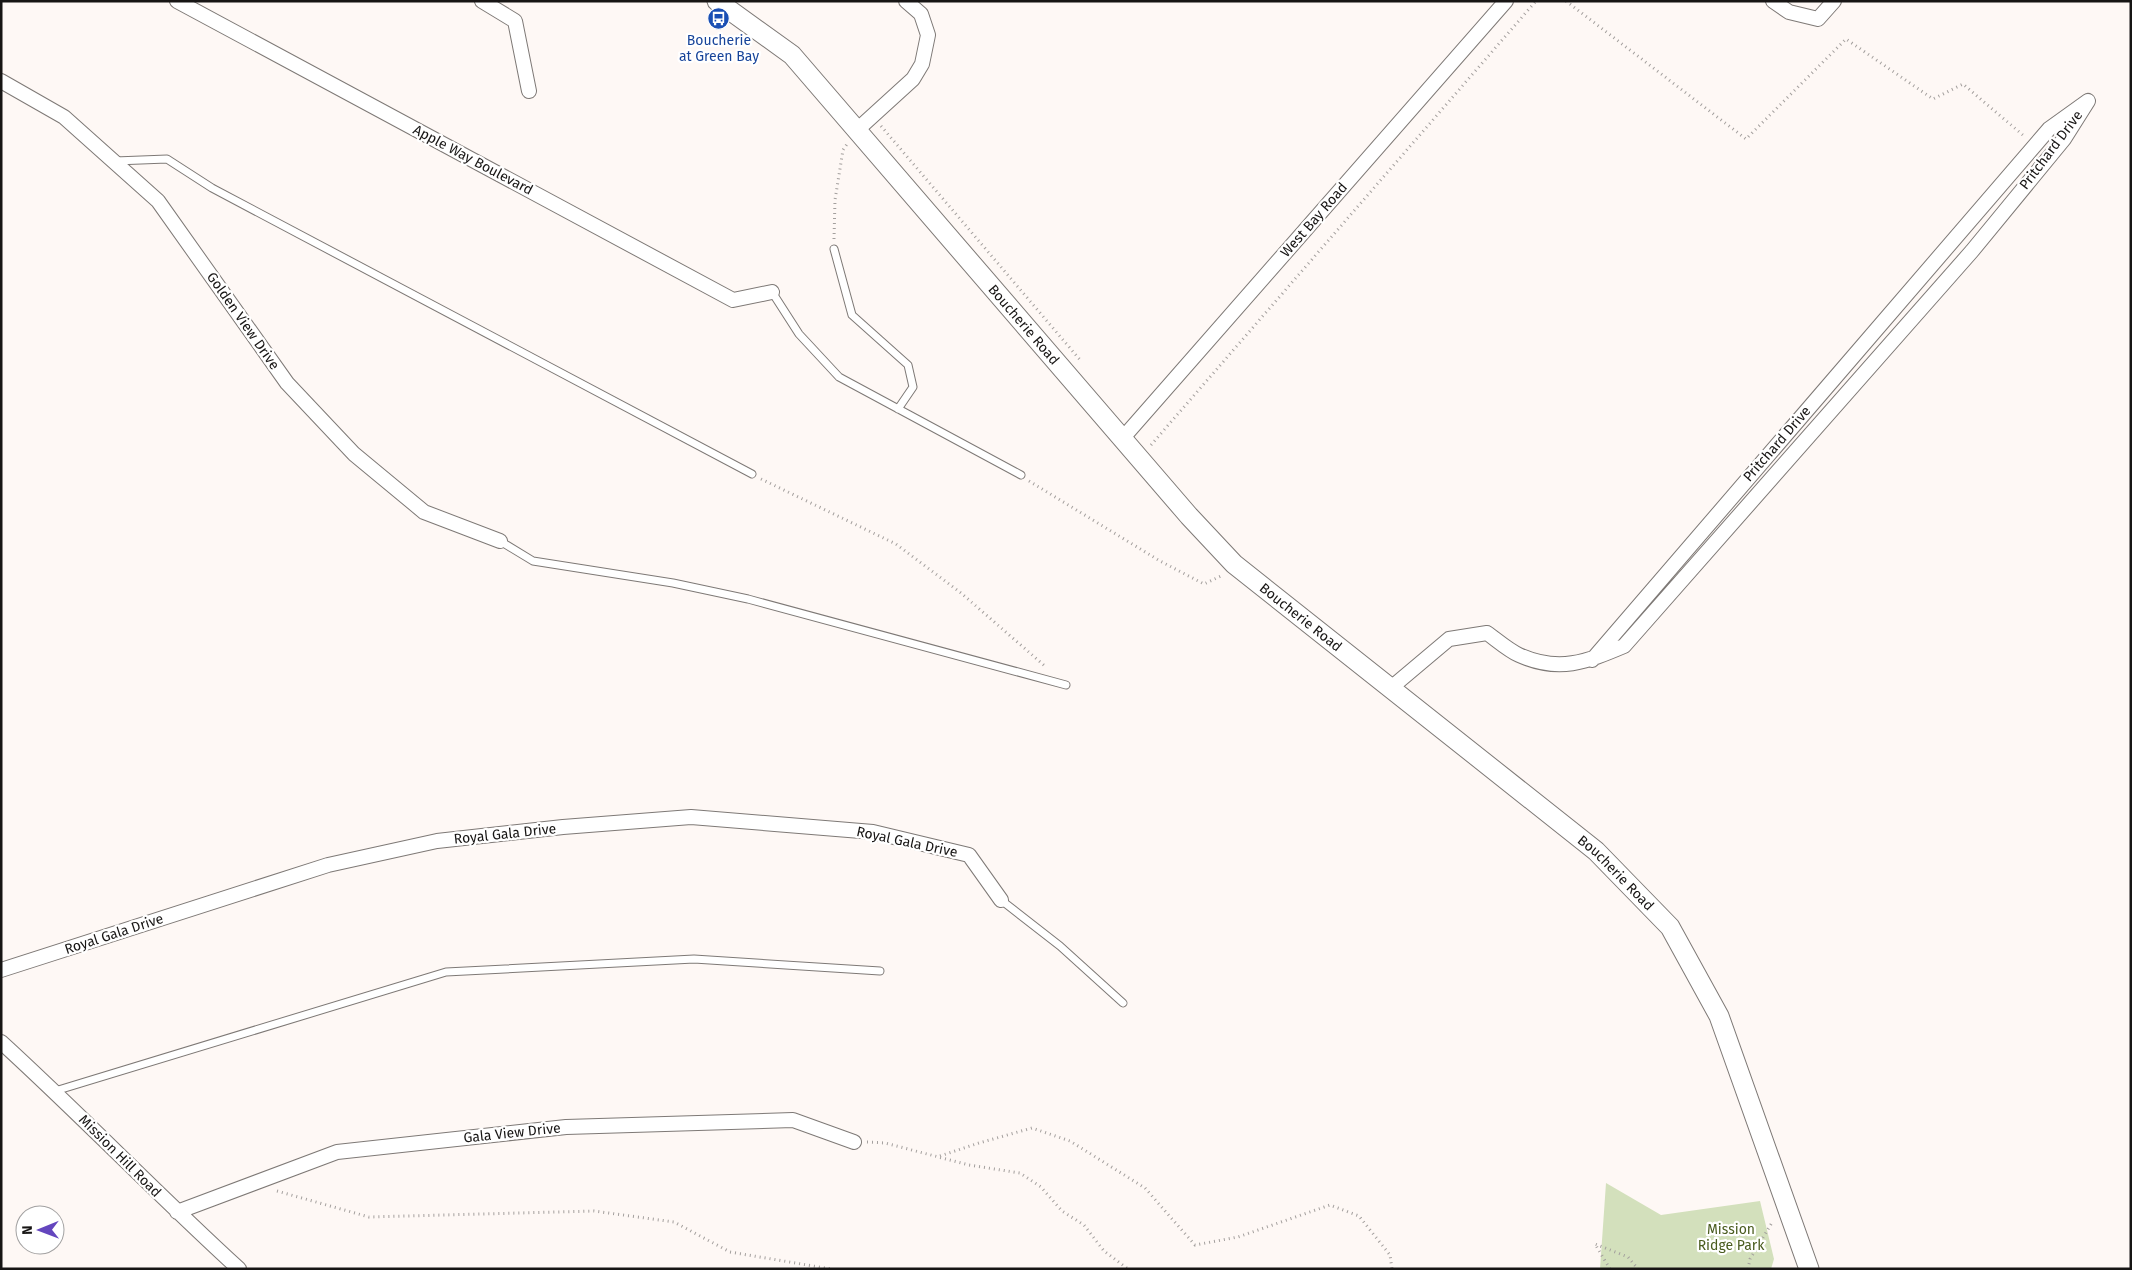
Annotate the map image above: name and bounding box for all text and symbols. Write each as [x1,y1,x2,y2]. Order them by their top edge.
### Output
bus stop icon: Boucherie at Green Bay [707,6,731,30]
place label: Boucherie at Green Bay [679,32,759,65]
street label: Pritchard Drive [2016,107,2086,193]
street label: Apple Way Boulevard [410,121,536,199]
street label: West Bay Road [1277,179,1351,261]
street label: Golden View Drive [203,269,283,373]
street label: Boucherie Road [985,281,1063,368]
street label: Pritchard Drive [1740,403,1814,485]
street label: Boucherie Road [1256,579,1346,655]
street label: Royal Gala Drive [453,820,557,848]
street label: Royal Gala Drive [855,823,959,861]
street label: Boucherie Road [1574,831,1658,914]
street label: Royal Gala Drive [62,910,166,958]
street label: Mission Hill Road [75,1111,165,1201]
street label: Gala View Drive [463,1119,561,1147]
north arrow [15,1205,65,1255]
park label: Mission Ridge Park [1698,1221,1765,1254]
text: N [19,1225,36,1235]

